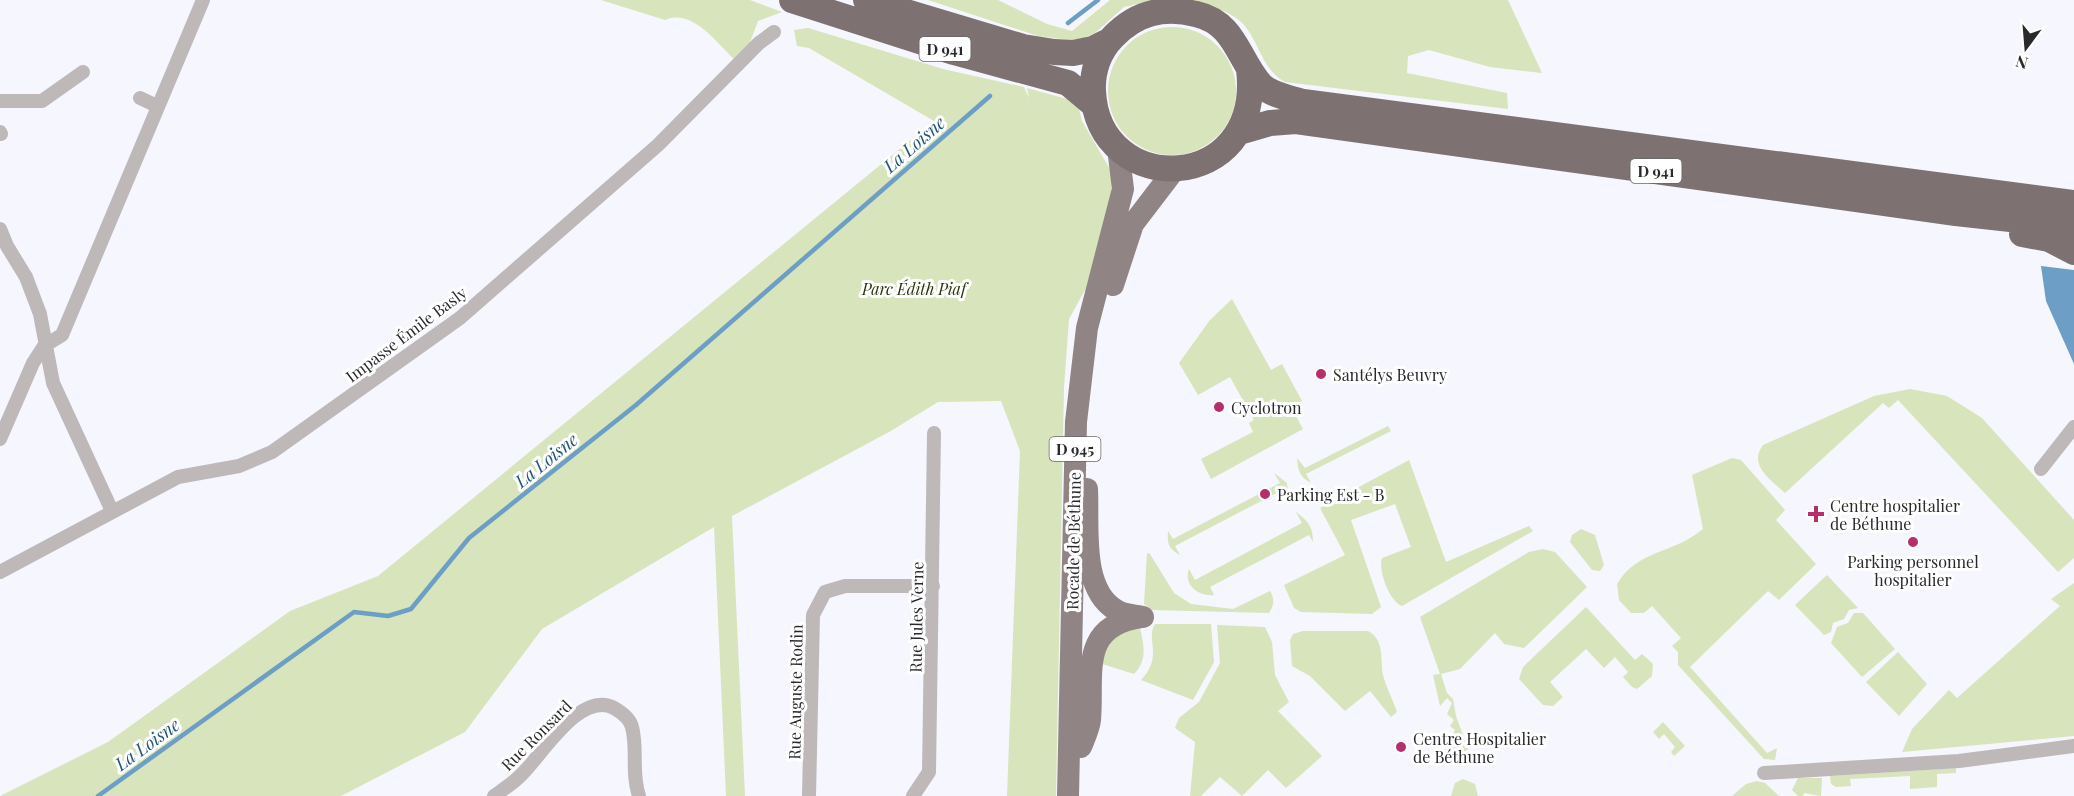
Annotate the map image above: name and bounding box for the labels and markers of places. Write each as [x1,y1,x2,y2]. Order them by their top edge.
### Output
place label: Santélys Beuvry [1333,364,1447,385]
marker: Santélys Beuvry [1314,367,1328,381]
place label: Cyclotron [1231,397,1302,418]
marker: Cyclotron [1212,400,1226,414]
place label: Parking Est - B [1277,484,1385,505]
marker: Parking Est - B [1258,487,1272,501]
place label: Centre hospitalier de Béthune [1830,495,1960,534]
marker: Centre hospitalier de Béthune [1807,505,1825,523]
marker: Parking personnel hospitalier [1906,535,1920,549]
place label: Parking personnel hospitalier [1847,551,1979,590]
place label: Centre Hospitalier de Béthune [1413,728,1546,767]
marker: Centre Hospitalier de Béthune [1394,740,1408,754]

